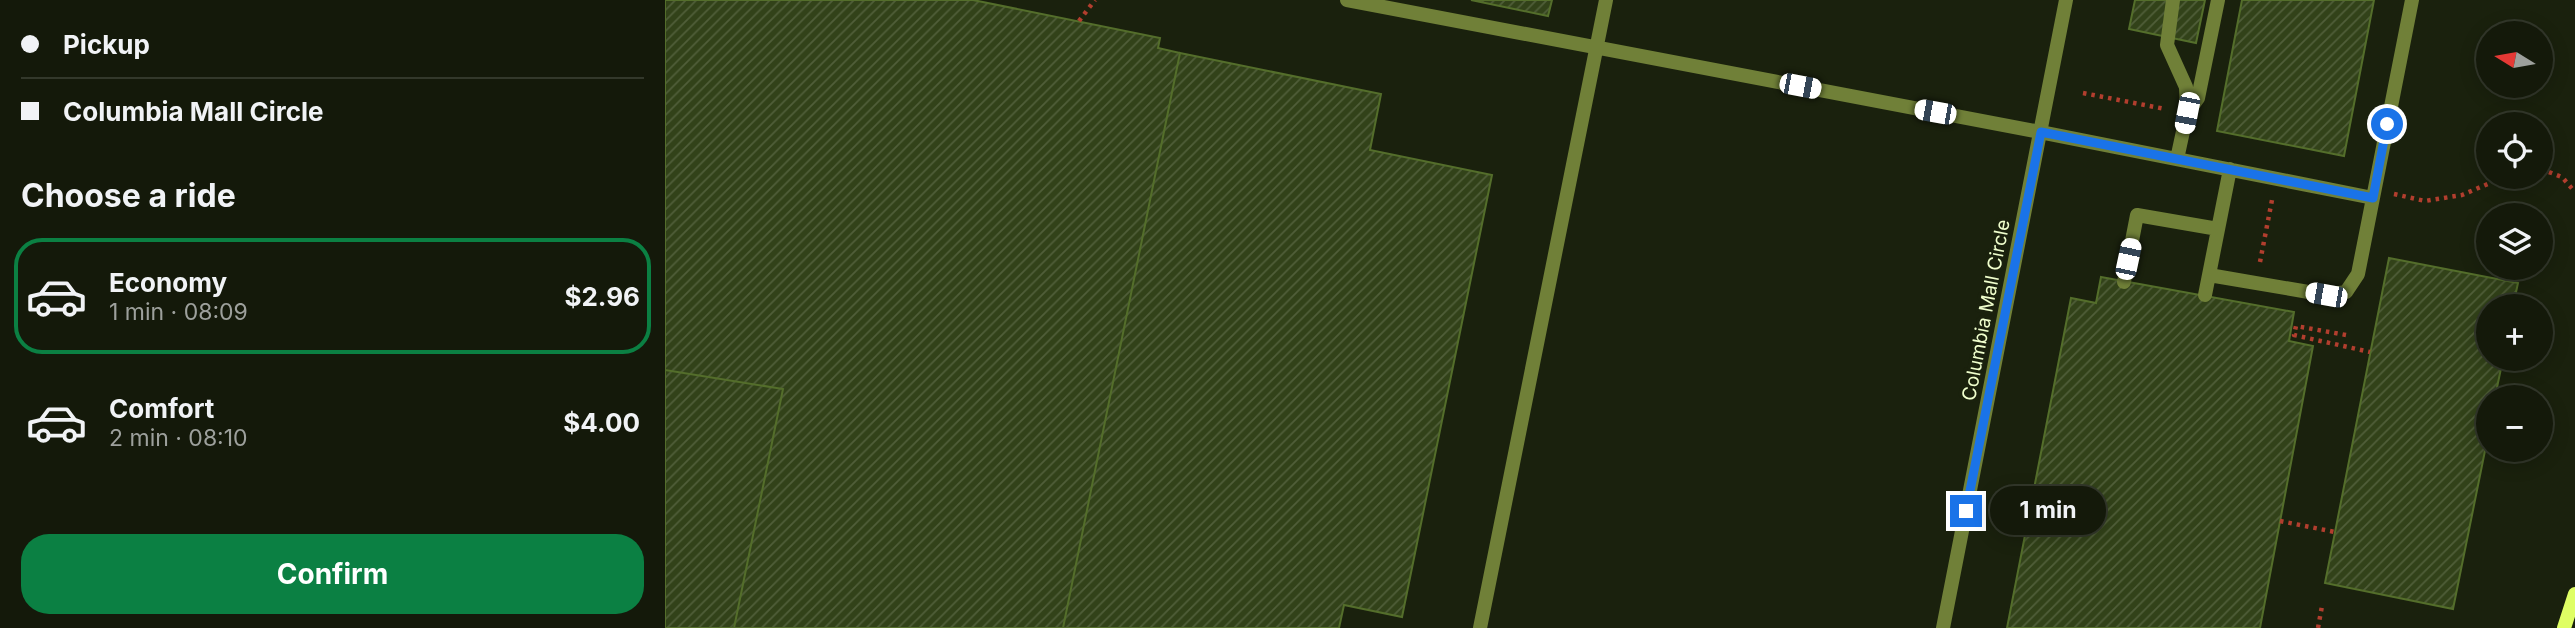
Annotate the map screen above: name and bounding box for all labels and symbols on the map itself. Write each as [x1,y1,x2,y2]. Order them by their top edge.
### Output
north arrow [2476,21,2553,98]
car [1778,72,1823,100]
car [2173,90,2202,136]
car [1913,98,1958,126]
route start [2371,108,2403,140]
street label: Columbia Mall Circle [1957,217,2015,403]
car [2114,236,2143,282]
car [2304,281,2349,309]
callout: 1 min [1991,486,2106,536]
route end [1950,495,1982,527]

